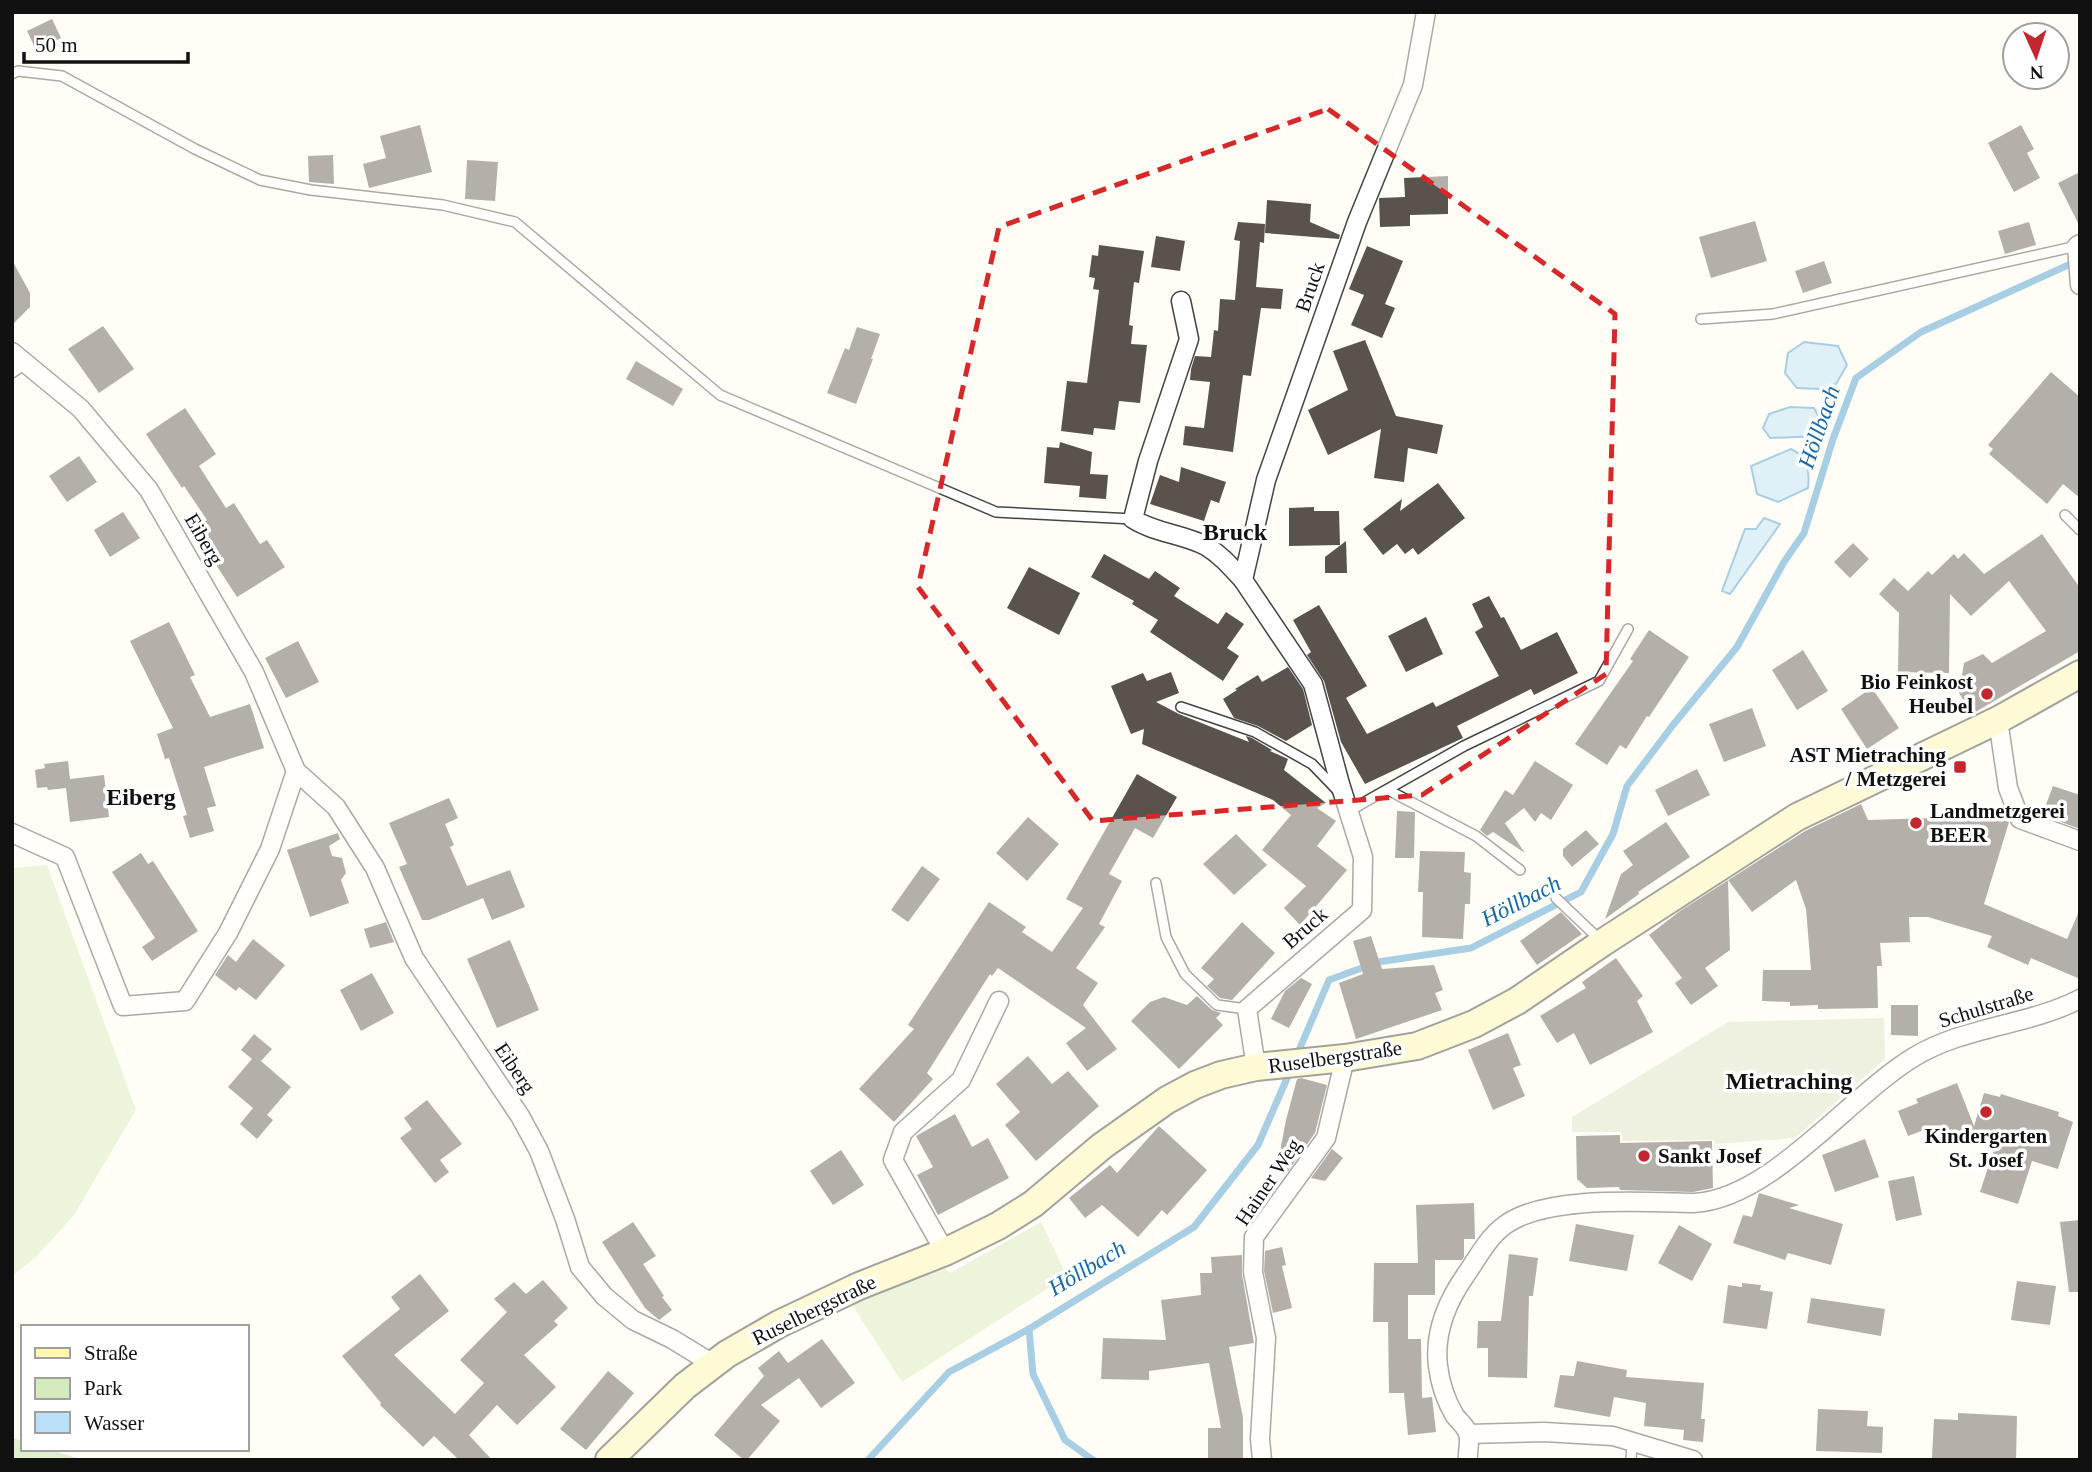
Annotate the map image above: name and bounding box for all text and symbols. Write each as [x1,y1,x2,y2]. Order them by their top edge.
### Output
scale bar [24,21,189,65]
north arrow [2001,21,2071,91]
text: 50 m [35,33,78,57]
text: N [2029,62,2044,83]
street label: Bruck [1290,258,1330,315]
water label: Höllbach [1793,382,1845,472]
street label: Eiberg [180,509,229,570]
district label: Bruck [1203,519,1268,545]
place label: Bio Feinkost Heubel [1860,670,1973,718]
marker: Bio Feinkost Heubel [1979,686,1995,702]
place label: AST Mietraching / Metzgerei [1789,743,1946,791]
marker: AST Mietraching / Metzgerei [1952,759,1968,775]
district label: Eiberg [106,784,176,810]
place label: Landmetzgerei BEER [1930,799,2065,847]
marker: Landmetzgerei BEER [1908,815,1924,831]
water label: Höllbach [1476,870,1565,932]
street label: Bruck [1278,902,1333,954]
street label: Schulstraße [1936,981,2036,1033]
street label: Ruselbergstraße [1267,1036,1403,1078]
street label: Eiberg [490,1038,541,1098]
district label: Mietraching [1726,1068,1852,1094]
marker: Kindergarten St. Josef [1978,1104,1994,1120]
place label: Kindergarten St. Josef [1925,1124,2048,1172]
street label: Hainer Weg [1230,1133,1306,1230]
place label: Sankt Josef [1658,1144,1762,1168]
marker: Sankt Josef [1636,1148,1652,1164]
water label: Höllbach [1043,1235,1130,1301]
street label: Ruselbergstraße [748,1270,880,1350]
legend [21,1325,248,1451]
text: Straße [84,1341,138,1365]
text: Park [84,1376,123,1400]
text: Wasser [84,1411,144,1435]

